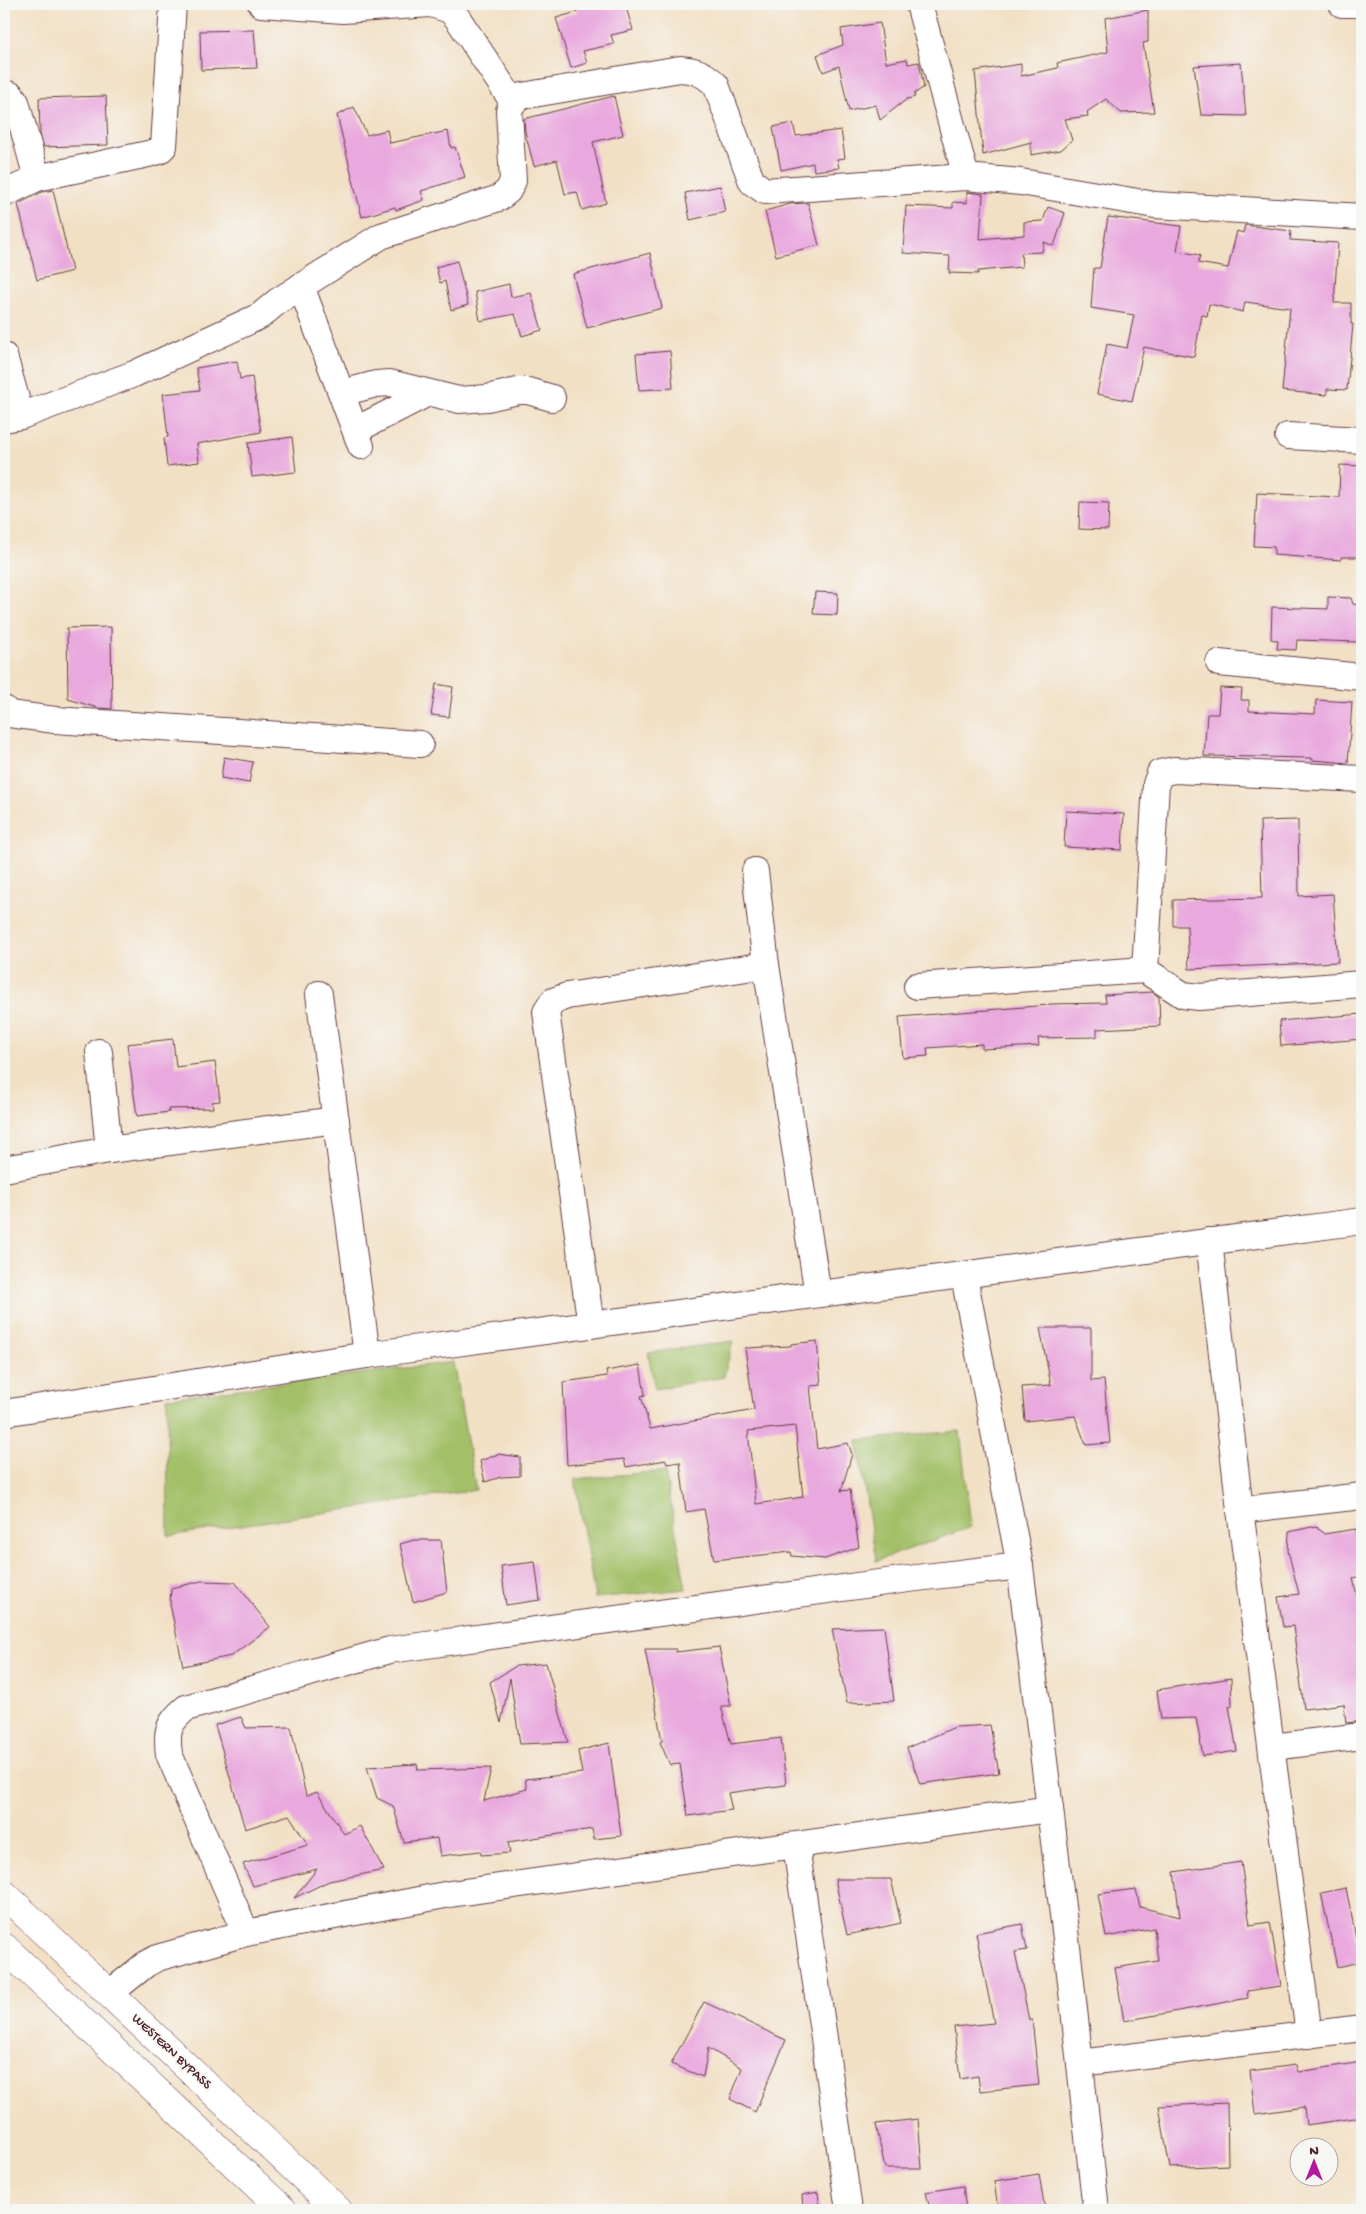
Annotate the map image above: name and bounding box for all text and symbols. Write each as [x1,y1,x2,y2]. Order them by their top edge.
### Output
street label: WESTERN BYPASS [127,2010,215,2094]
north arrow [1288,2136,1338,2186]
text: N [1309,2143,1319,2160]

